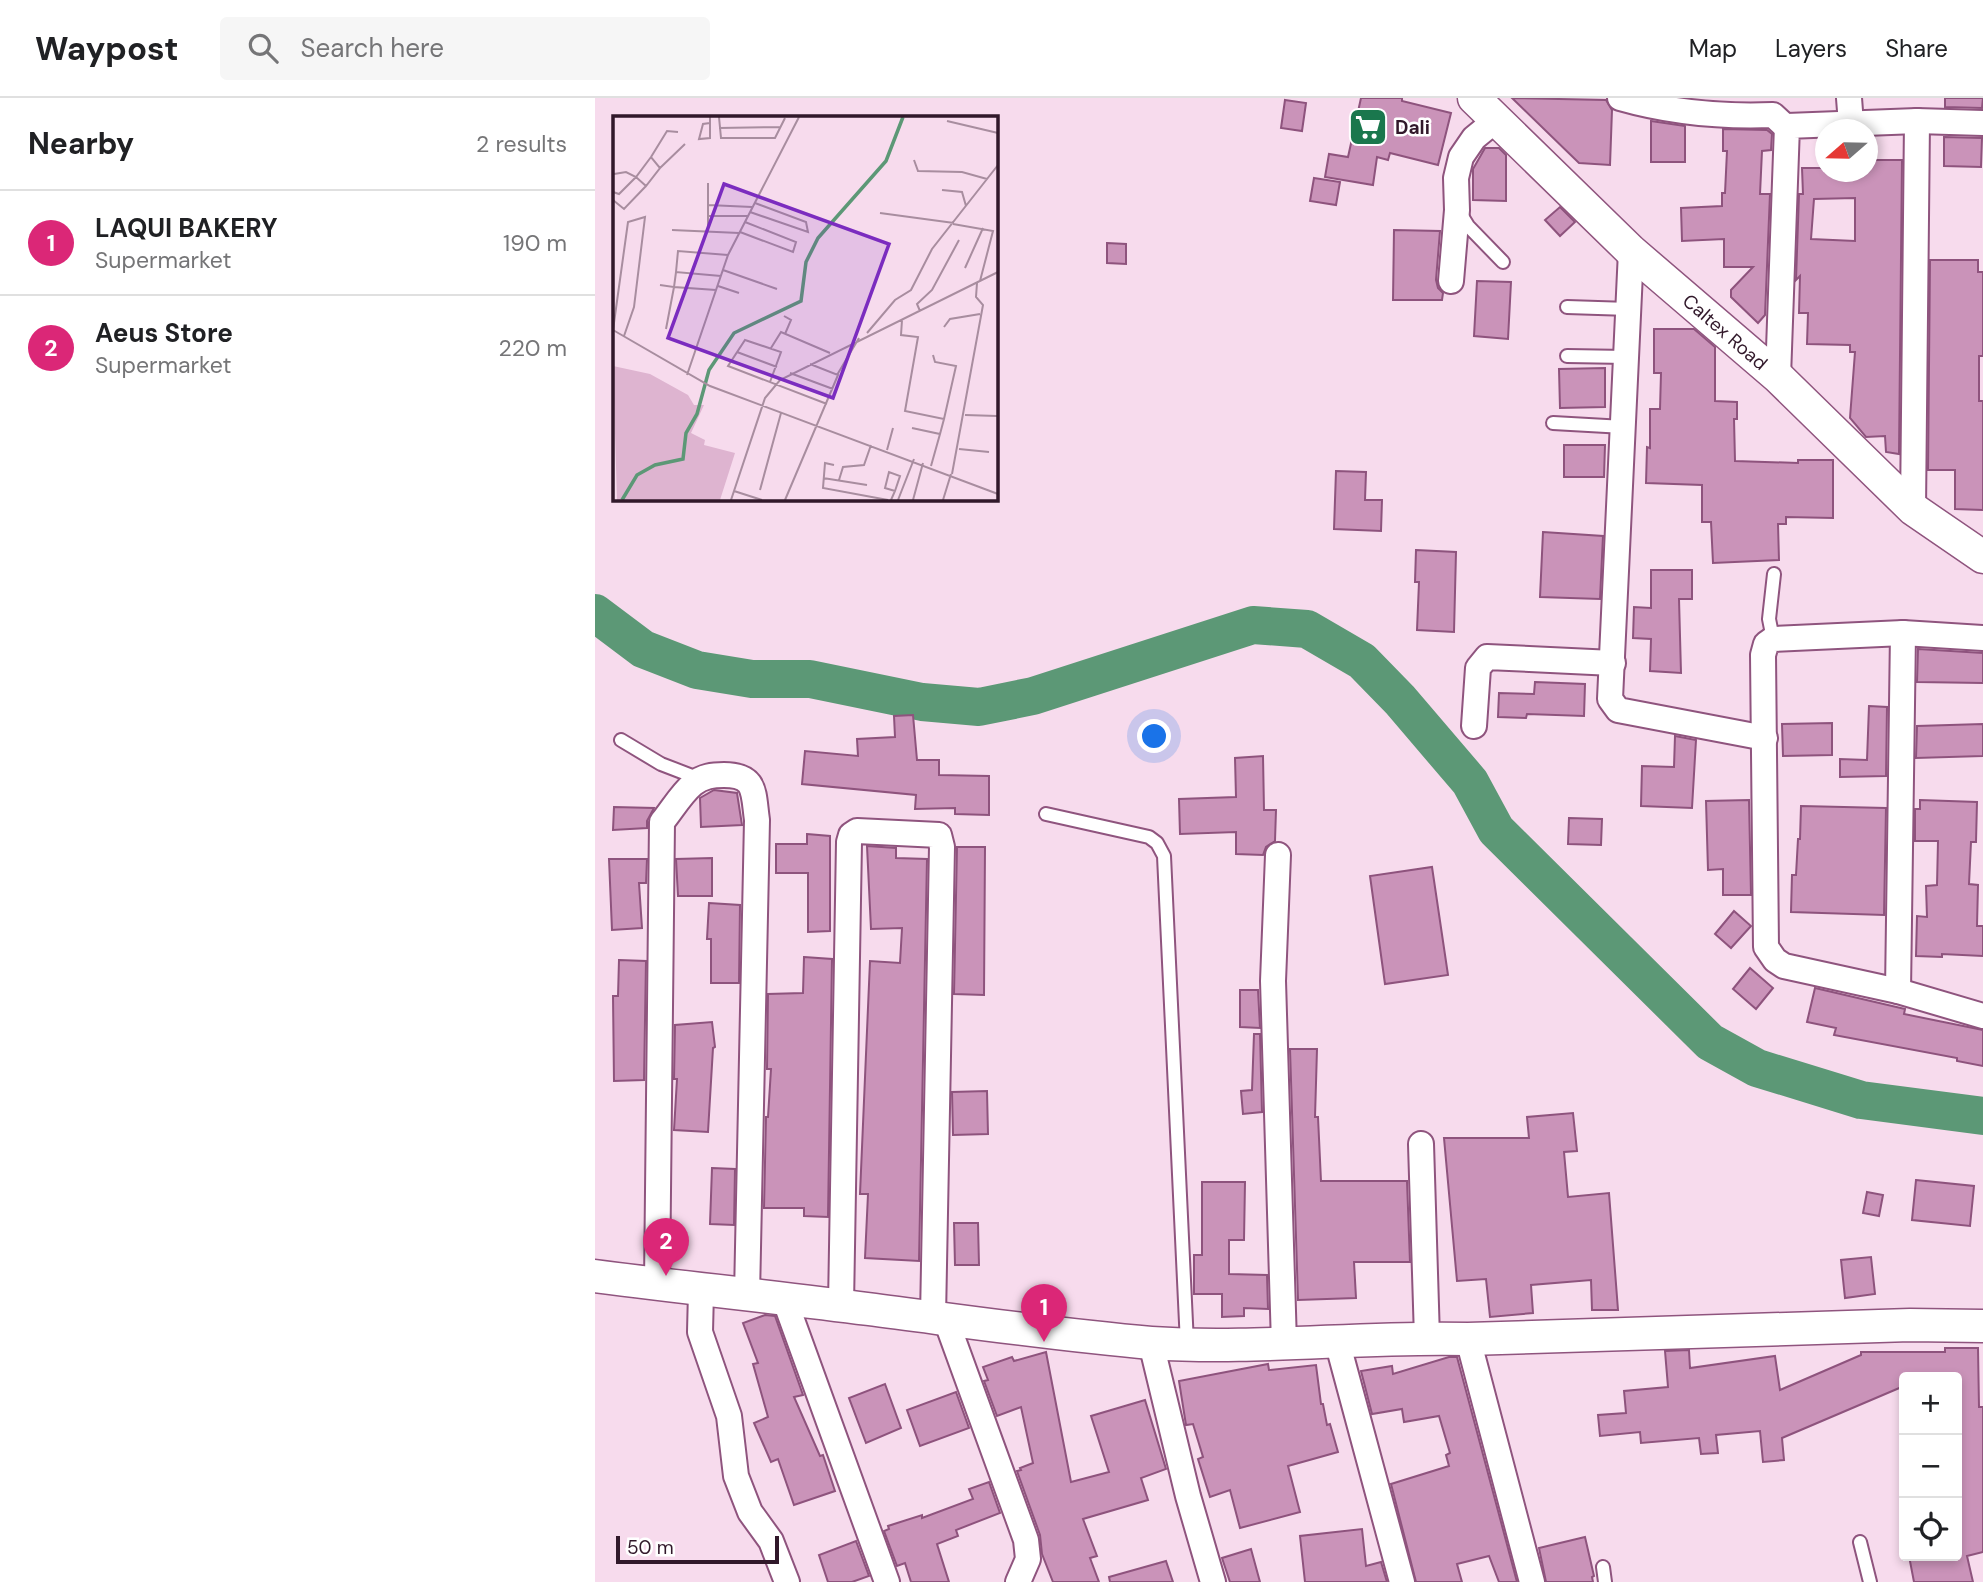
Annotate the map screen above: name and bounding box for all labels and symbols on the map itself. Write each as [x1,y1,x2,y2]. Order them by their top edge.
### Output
supermarket icon: Dali [1347,106,1389,148]
place label: Dali [1395,115,1430,140]
inset map [613,116,997,500]
north arrow [1815,119,1878,182]
street label: Caltex Road [1677,288,1773,376]
your location [1137,719,1171,753]
pin: 2 [643,1218,689,1276]
pin: 1 [1021,1284,1067,1342]
scale bar [616,1533,779,1565]

